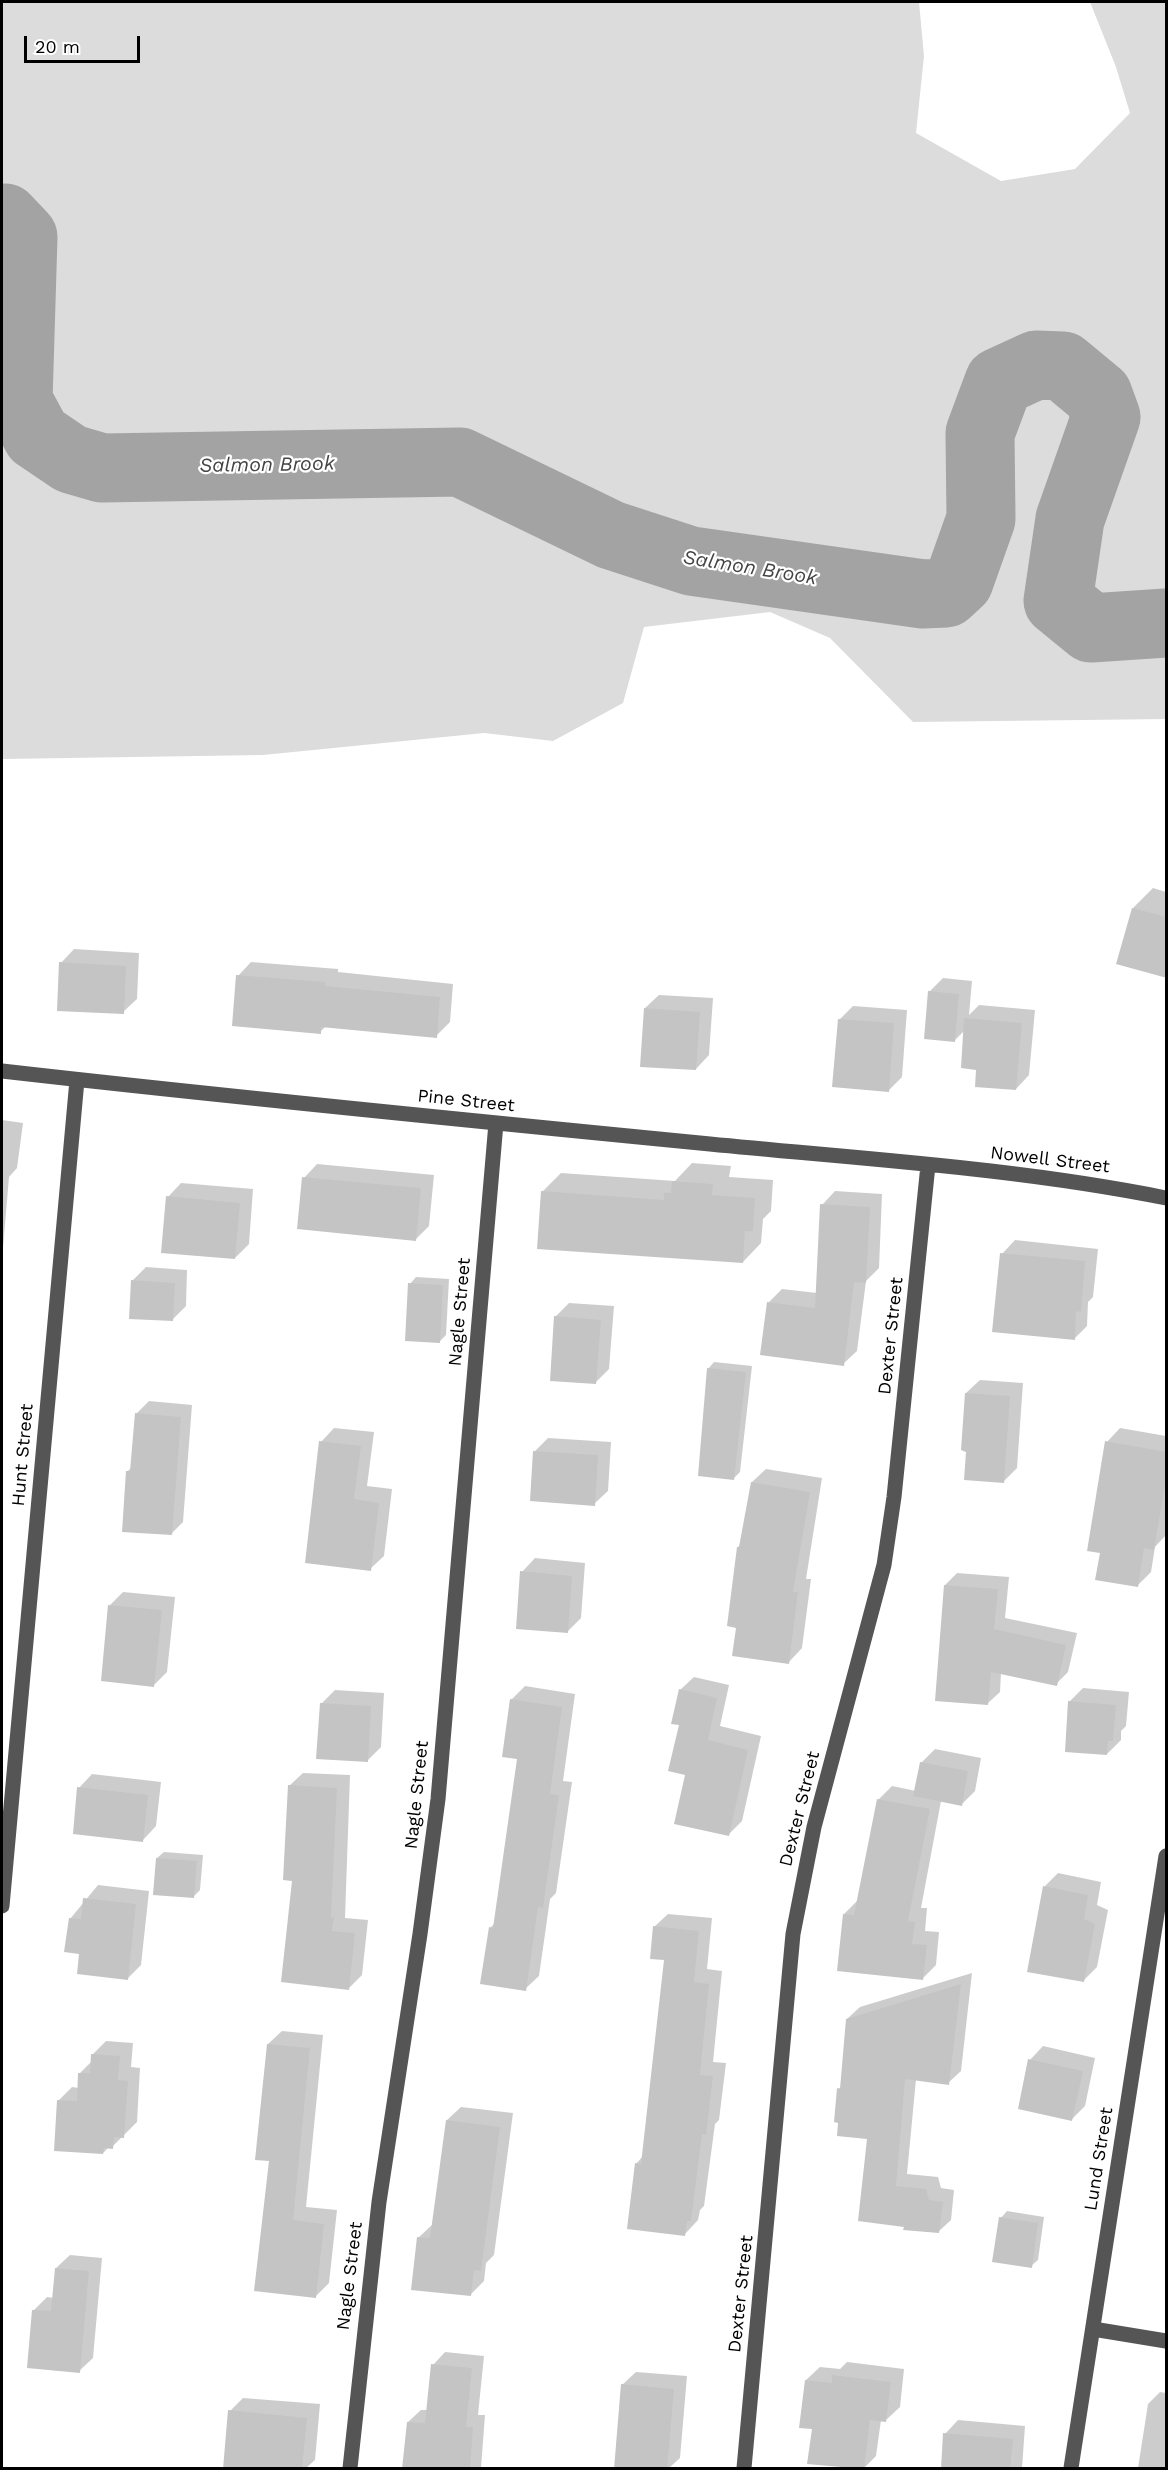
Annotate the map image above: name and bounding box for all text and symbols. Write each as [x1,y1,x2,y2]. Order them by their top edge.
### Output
scale bar [27,24,142,62]
text: 20 m [35,36,80,57]
water label: Salmon Brook [199,452,335,478]
water label: Salmon Brook [681,546,819,590]
street label: Pine Street [416,1085,516,1117]
street label: Nowell Street [989,1142,1111,1178]
street label: Nagle Street [444,1257,476,1367]
street label: Dexter Street [874,1276,908,1396]
street label: Hunt Street [8,1403,38,1507]
street label: Nagle Street [401,1740,433,1850]
street label: Dexter Street [775,1749,825,1869]
street label: Lund Street [1080,2106,1118,2212]
street label: Nagle Street [333,2221,367,2331]
street label: Dexter Street [724,2234,758,2354]

